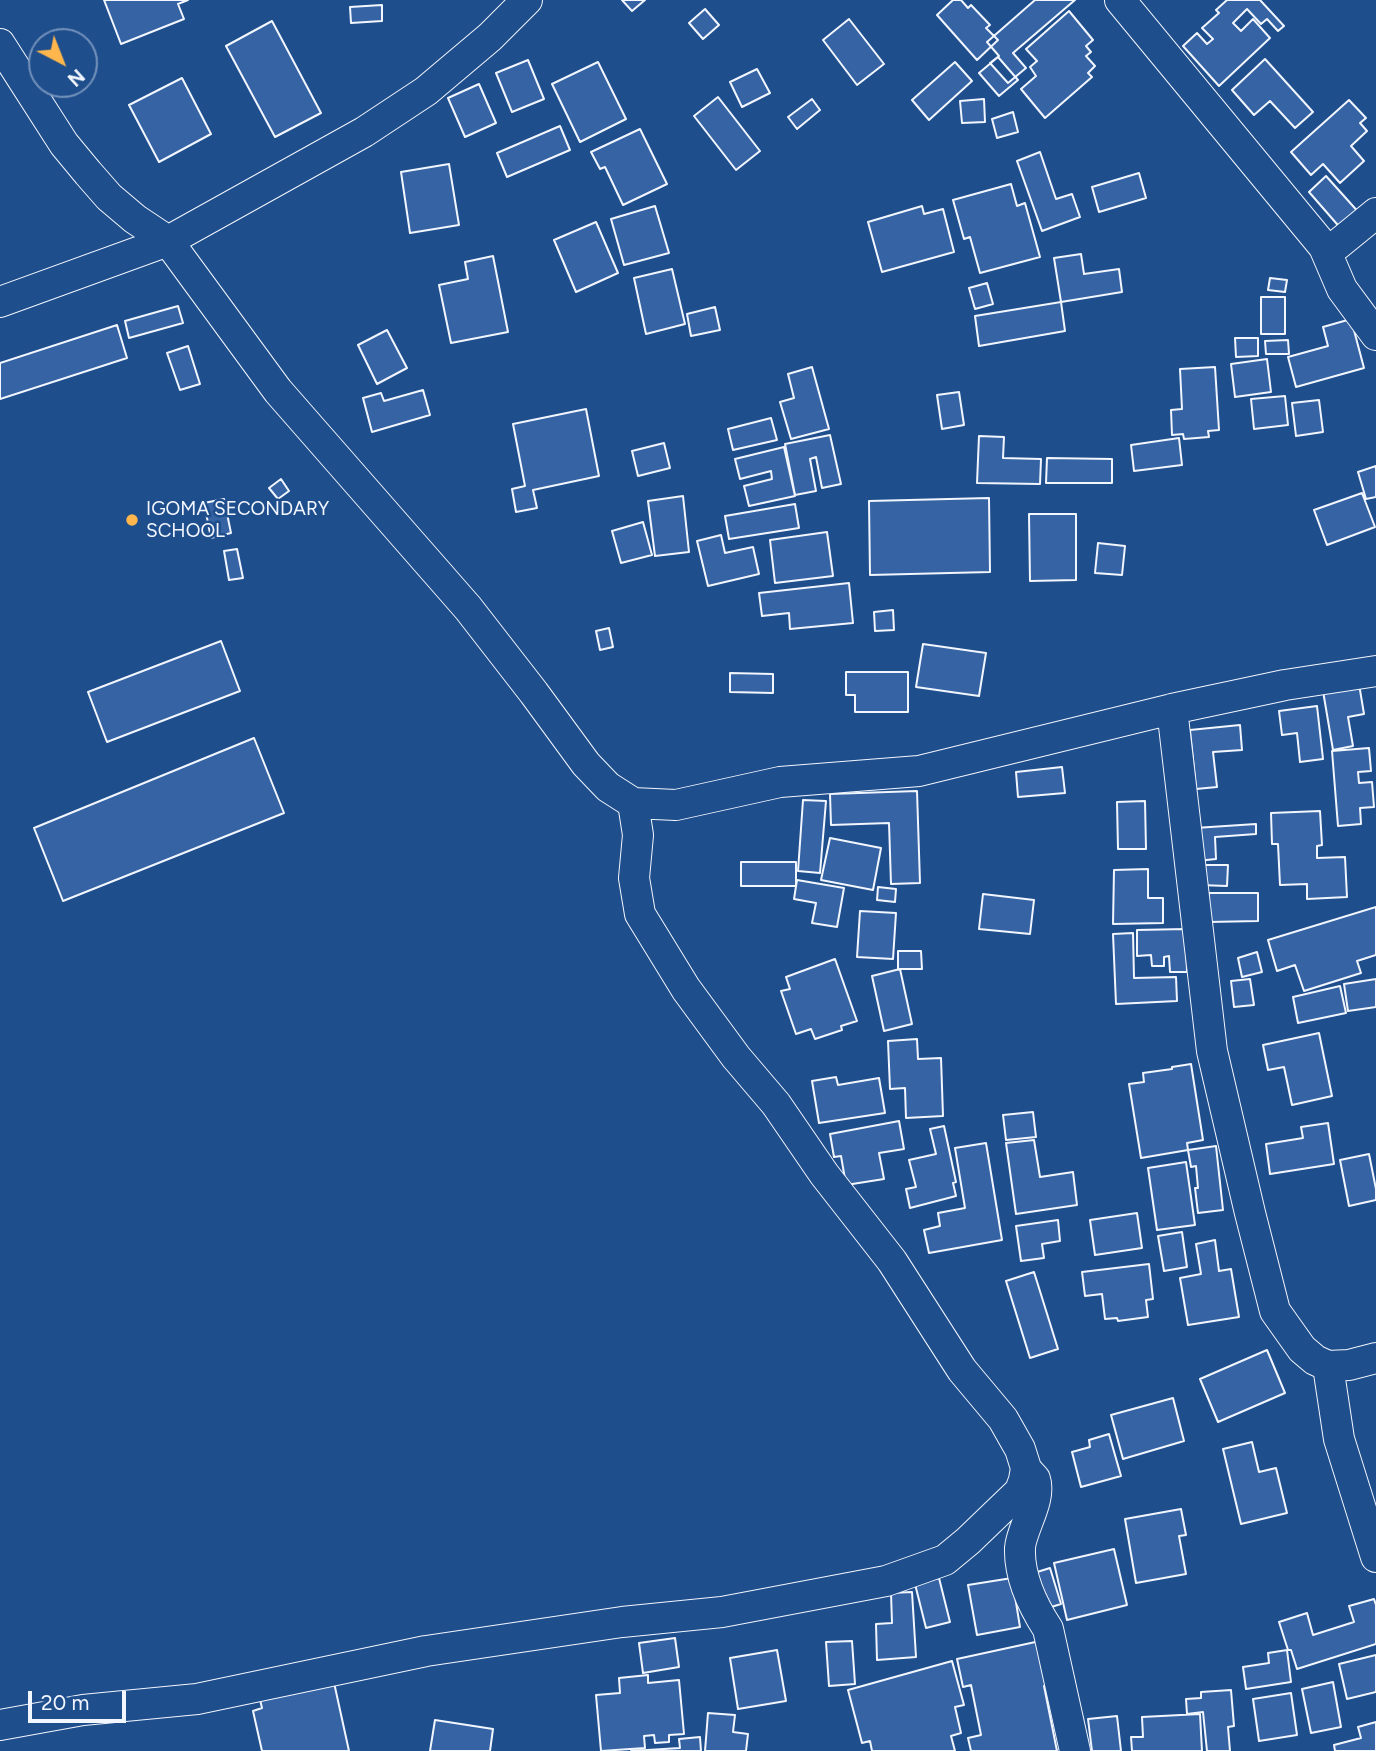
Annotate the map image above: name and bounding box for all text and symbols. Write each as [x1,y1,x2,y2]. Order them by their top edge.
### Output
north arrow [28,28,98,98]
text: N [63,64,89,91]
place label: IGOMA SECONDARY SCHOOL [146,498,329,542]
marker: IGOMA SECONDARY SCHOOL [124,512,140,528]
scale bar [32,1678,130,1722]
text: 20 m [41,1690,89,1715]

